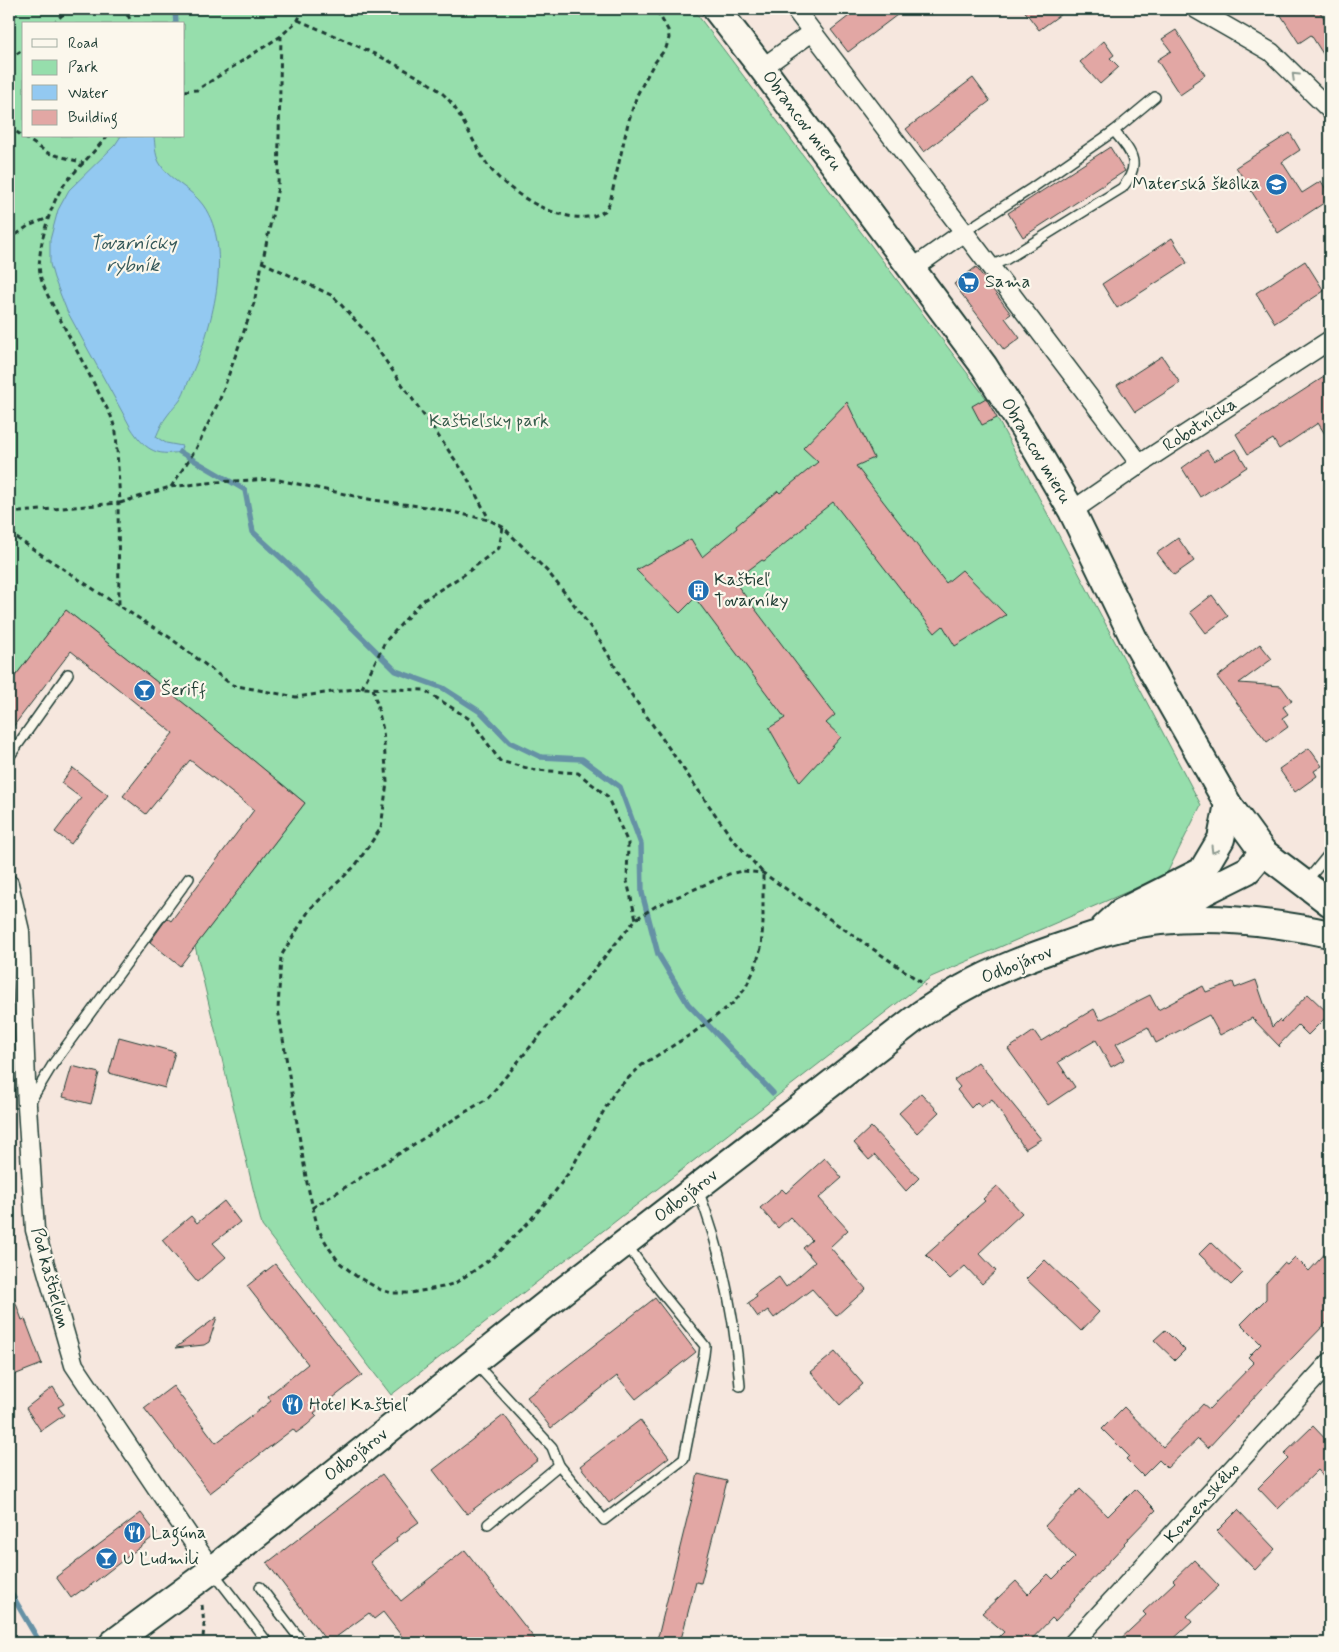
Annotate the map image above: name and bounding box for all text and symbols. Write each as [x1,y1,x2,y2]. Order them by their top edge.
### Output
legend [22,22,185,138]
text: Road [68,34,98,54]
text: Park [68,58,98,78]
street label: Obrancov mieru [756,66,848,176]
one-way arrow [1292,73,1301,82]
text: Water [68,84,108,104]
text: Building [68,108,118,129]
place label: Materská škôlka [1132,172,1260,196]
school or university icon: Materská škôlka [1264,172,1288,196]
water label: Tovarnícky rybník [90,231,177,278]
supermarket icon: Sama [957,270,981,294]
place label: Sama [985,270,1030,294]
street label: Robotnícka [1158,392,1242,458]
street label: Obrancov mieru [995,393,1077,509]
park label: Kaštieľsky park [429,409,549,433]
place label: Kaštieľ Tovarníky [714,568,788,613]
building icon: Kaštieľ Tovarníky [686,578,710,602]
bar icon: Šeriff [133,678,157,702]
place label: Šeriff [161,678,206,702]
one-way arrow [1211,845,1221,854]
street label: Odbojárov [978,940,1056,990]
street label: Odbojárov [649,1164,723,1228]
street label: Pod kaštieľom [25,1225,75,1331]
restaurant icon: Hotel Kaštieľ [281,1393,305,1417]
place label: Hotel Kaštieľ [309,1393,409,1417]
street label: Odbojárov [319,1423,393,1487]
street label: Komenského [1159,1457,1245,1549]
restaurant icon: Lagúna [123,1521,147,1545]
place label: Lagúna [151,1521,206,1547]
bar icon: U Ľudmili [95,1547,119,1571]
place label: U Ľudmili [123,1547,199,1571]

